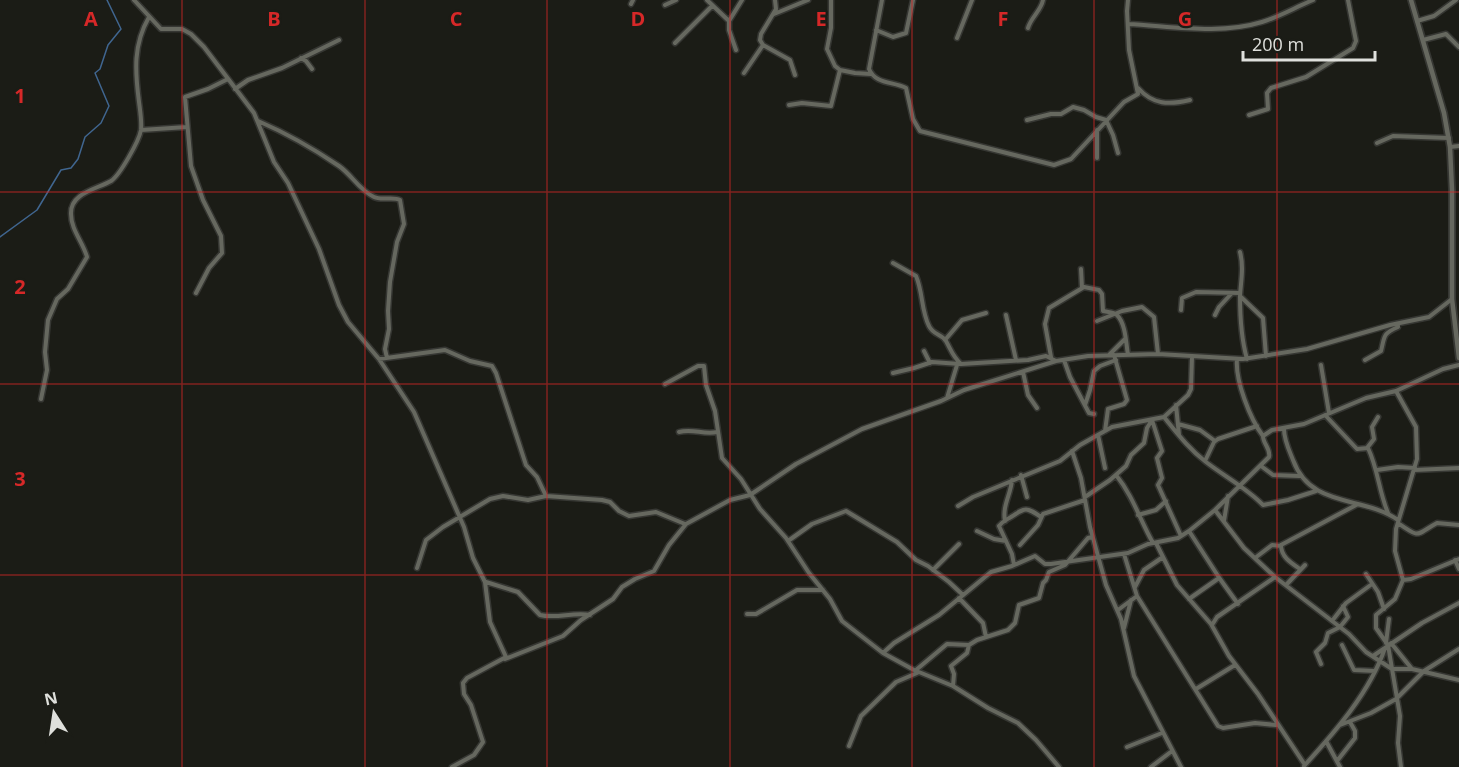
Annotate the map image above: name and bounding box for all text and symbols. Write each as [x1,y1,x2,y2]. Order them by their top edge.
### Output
text: A [84,5,98,32]
text: B [267,5,281,32]
text: C [450,5,463,32]
text: D [631,5,645,32]
text: E [815,5,827,32]
text: F [998,5,1008,32]
text: G [1178,5,1192,32]
scale bar [1243,24,1375,62]
text: 200 m [1252,32,1304,56]
text: 1 [14,82,26,109]
text: 2 [14,273,26,300]
text: 3 [14,465,26,492]
north arrow [24,683,84,743]
text: N [42,686,60,710]

